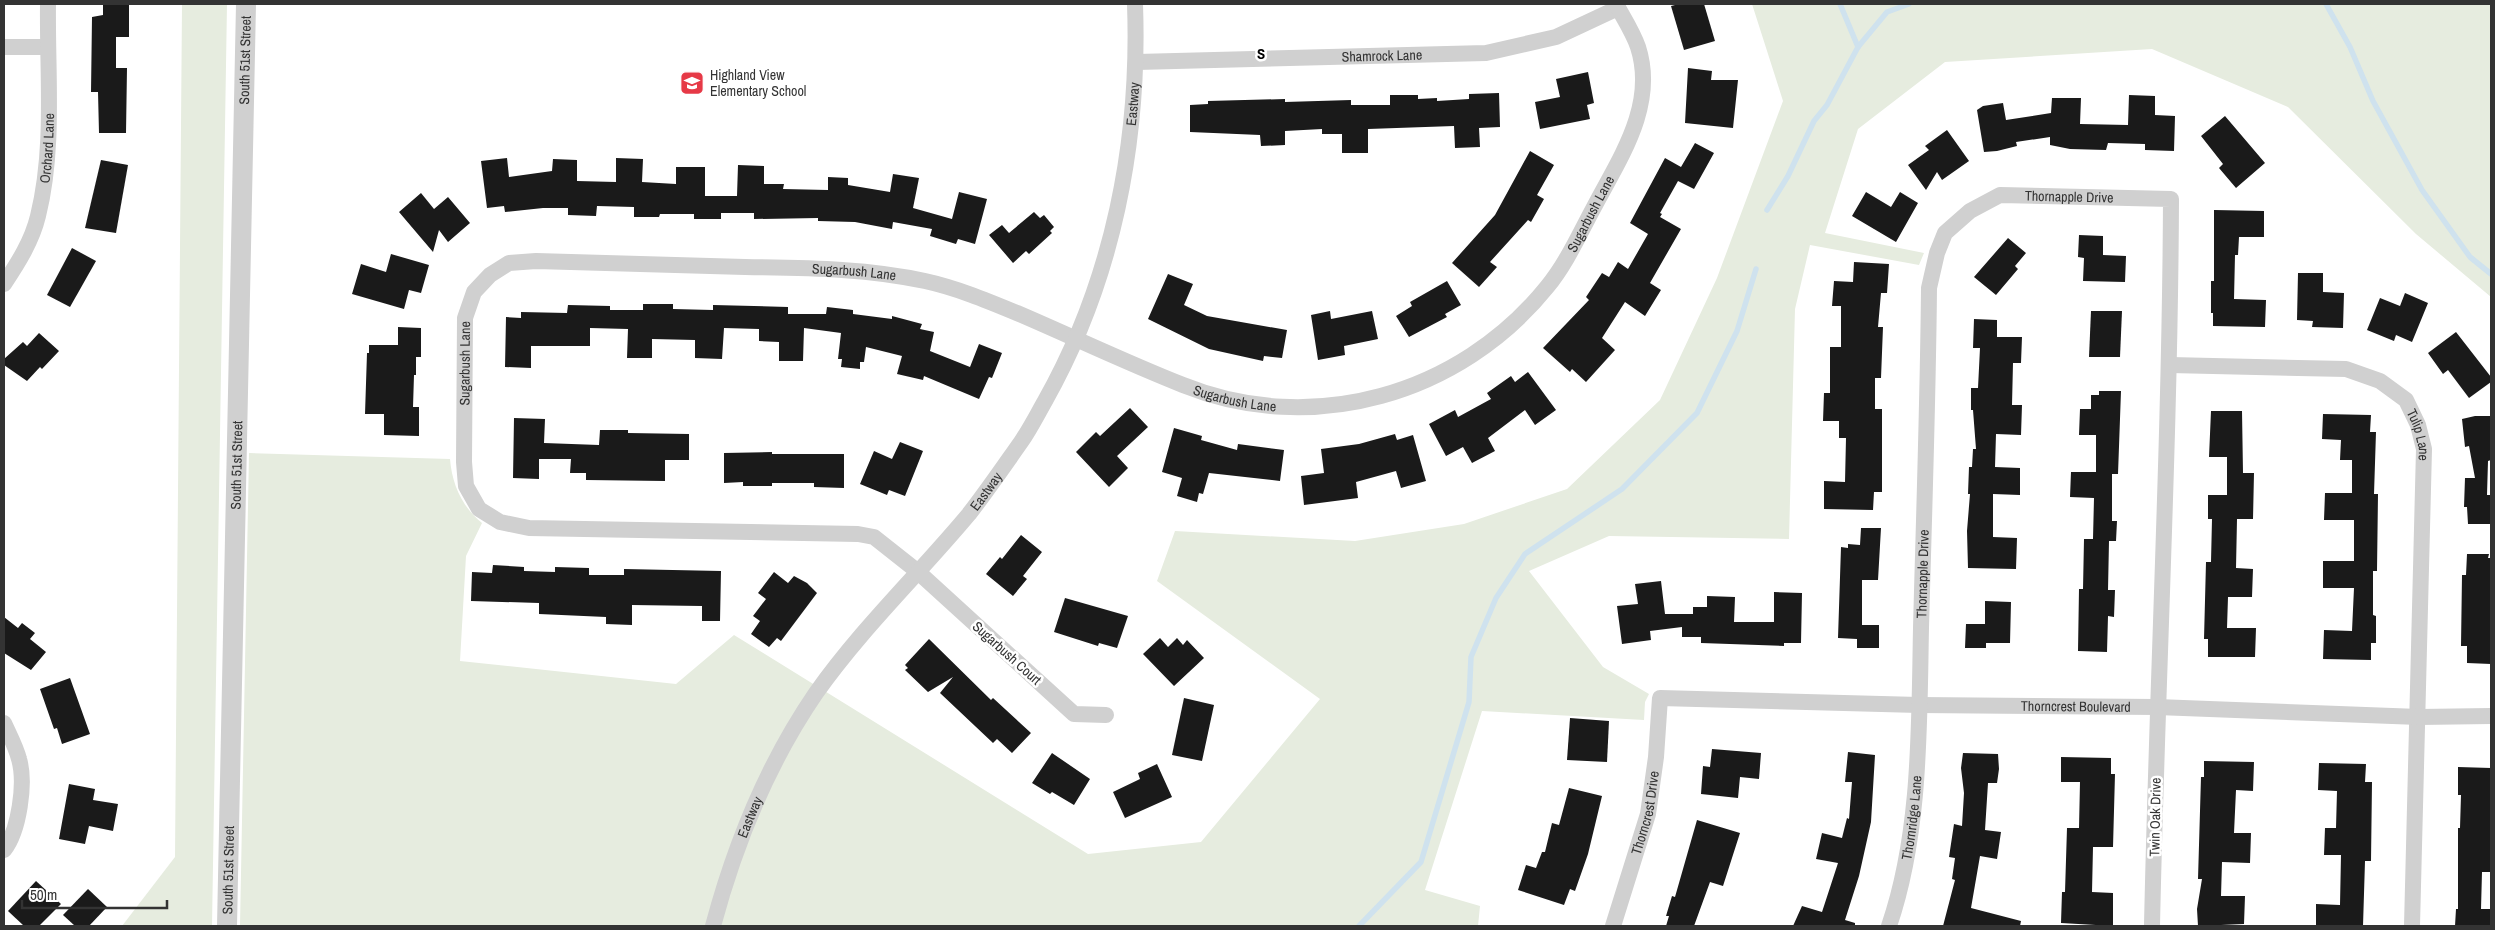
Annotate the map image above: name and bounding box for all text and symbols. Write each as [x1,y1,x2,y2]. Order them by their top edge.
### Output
street label: South 51st Street [235,16,255,105]
district label: S [1257,43,1265,64]
street label: Shamrock Lane [1341,46,1422,66]
place label: Highland View Elementary School [710,66,806,100]
school or university icon: Highland View Elementary School [679,70,705,96]
street label: Eastway [1122,82,1143,127]
street label: Orchard Lane [35,113,58,184]
street label: Sugarbush Lane [1563,173,1618,255]
street label: Thornapple Drive [2025,187,2114,207]
street label: Sugarbush Lane [812,259,897,285]
street label: Sugarbush Lane [455,321,474,406]
street label: Sugarbush Lane [1191,381,1277,415]
street label: Tulip Lane [2403,406,2433,461]
street label: South 51st Street [227,420,246,510]
street label: Eastway [966,468,1006,514]
street label: Thornapple Drive [1912,529,1933,619]
street label: Sugarbush Court [969,617,1045,689]
street label: Thorncrest Boulevard [2021,697,2131,716]
street label: Thorncrest Drive [1627,770,1663,857]
street label: Thornridge Lane [1897,775,1925,861]
street label: Twin Oak Drive [2145,777,2165,857]
street label: Eastway [733,793,767,841]
street label: South 51st Street [218,825,238,915]
scale bar [22,878,168,910]
text: 50 m [30,884,57,905]

